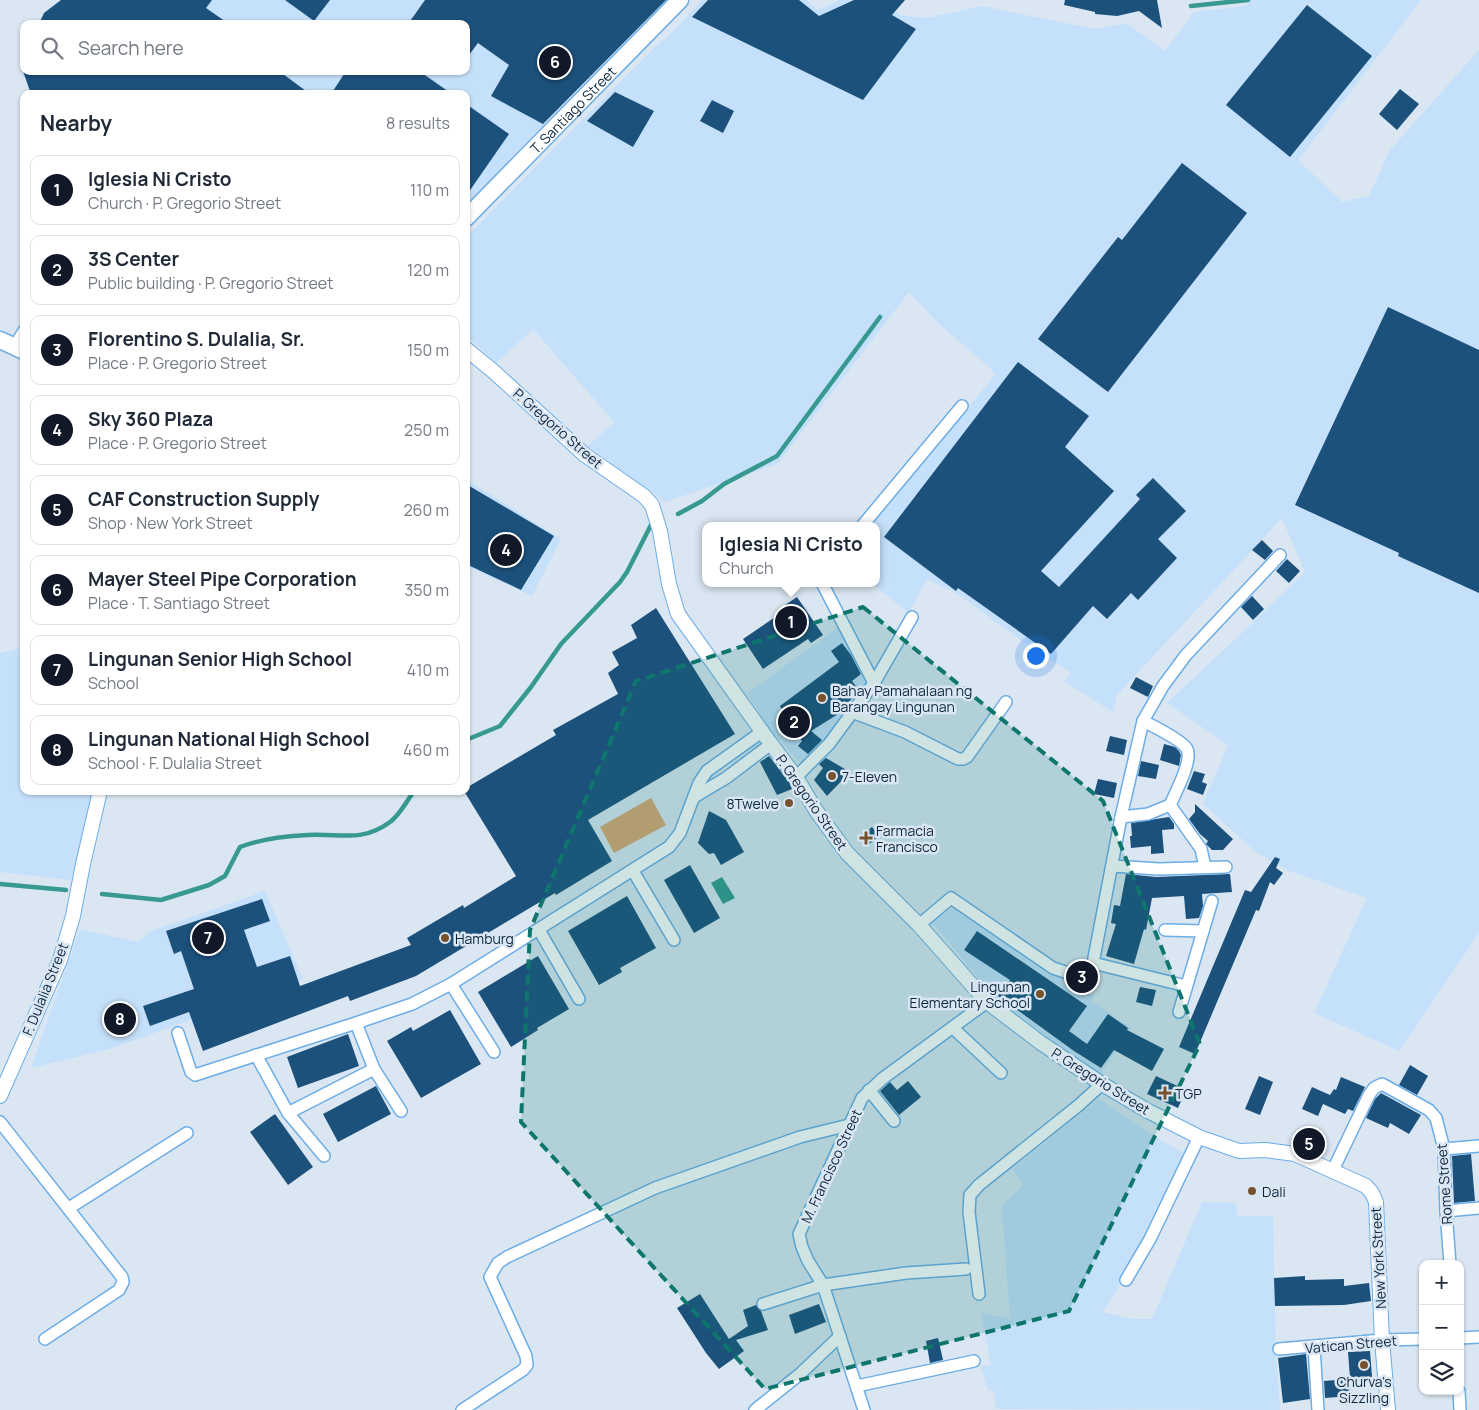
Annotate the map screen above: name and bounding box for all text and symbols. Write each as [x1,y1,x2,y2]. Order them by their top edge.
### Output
search box [20,20,470,75]
icon: search [38,34,66,62]
text: Search here [78,35,184,61]
pin: 6 [539,43,571,81]
street label: T. Santiago Street [525,61,620,157]
text: Nearby [40,109,112,137]
text: 8 results [386,112,450,134]
text: Iglesia Ni Cristo [88,166,232,192]
text: 1 [53,179,61,201]
text: 110 m [410,179,449,201]
text: Church · P. Gregorio Street [88,192,281,214]
text: 3S Center [88,246,179,272]
text: 2 [52,259,62,281]
text: 120 m [407,259,449,281]
text: Public building · P. Gregorio Street [88,272,334,294]
text: Florentino S. Dulalia, Sr. [88,326,305,352]
text: 3 [52,339,62,361]
text: 150 m [407,339,449,361]
text: Place · P. Gregorio Street [88,352,267,374]
street label: P. Gregorio Street [509,384,607,472]
text: Sky 360 Plaza [88,406,213,432]
text: 4 [52,419,62,441]
text: 250 m [404,419,449,441]
text: Place · P. Gregorio Street [88,432,267,454]
text: CAF Construction Supply [88,486,319,512]
text: 5 [52,499,62,521]
text: 260 m [403,499,449,521]
text: Shop · New York Street [88,512,253,534]
popup [702,522,880,587]
pin: 4 [490,531,522,569]
text: Iglesia Ni Cristo [719,531,863,557]
text: Church [719,557,774,579]
text: Mayer Steel Pipe Corporation [88,566,357,592]
text: 6 [52,579,62,601]
text: 350 m [404,579,449,601]
text: Place · T. Santiago Street [88,592,270,614]
pin: 1 [775,603,807,641]
your location [1023,643,1049,669]
text: Lingunan Senior High School [88,646,352,672]
text: 7 [53,659,61,681]
text: 410 m [407,659,449,681]
text: School [88,672,139,694]
place label: Bahay Pamahalaan ng Barangay Lingunan [832,681,972,716]
marker: Bahay Pamahalaan ng Barangay Lingunan [816,692,828,704]
pin: 2 [778,703,810,741]
text: Lingunan National High School [88,726,370,752]
text: 8 [52,739,62,761]
text: 460 m [403,739,449,761]
street label: P. Gregorio Street [772,750,852,854]
text: School · F. Dulalia Street [88,752,262,774]
place label: 7-Eleven [842,767,897,786]
marker: 7-Eleven [826,770,838,782]
place label: 8Twelve [726,794,779,813]
marker: 8Twelve [783,797,795,809]
place label: Farmacia Francisco [876,821,938,856]
marker: Farmacia Francisco [860,832,872,844]
pin: 7 [192,919,224,957]
place label: Hamburg [455,929,514,948]
marker: Hamburg [439,932,451,944]
street label: F. Dulalia Street [18,939,72,1038]
pin: 3 [1066,958,1098,996]
place label: Lingunan Elementary School [910,977,1030,1012]
marker: Lingunan Elementary School [1034,988,1046,1000]
pin: 8 [104,1000,136,1038]
street label: P. Gregorio Street [1048,1043,1154,1119]
place label: TGP [1175,1084,1202,1103]
marker: TGP [1159,1087,1171,1099]
street label: M. Francisco Street [796,1105,866,1226]
pin: 5 [1293,1125,1325,1163]
street label: Rome Street [1432,1143,1456,1225]
place label: Dali [1262,1182,1286,1201]
marker: Dali [1246,1185,1258,1197]
street label: New York Street [1366,1206,1390,1309]
map controls [1419,1260,1464,1395]
button: + [1419,1260,1464,1305]
button: − [1419,1305,1464,1350]
street label: Vatican Street [1304,1330,1398,1357]
button: layers [1419,1350,1464,1395]
marker: Churva's Sizzling [1358,1359,1370,1371]
place label: Churva's Sizzling [1336,1372,1392,1407]

